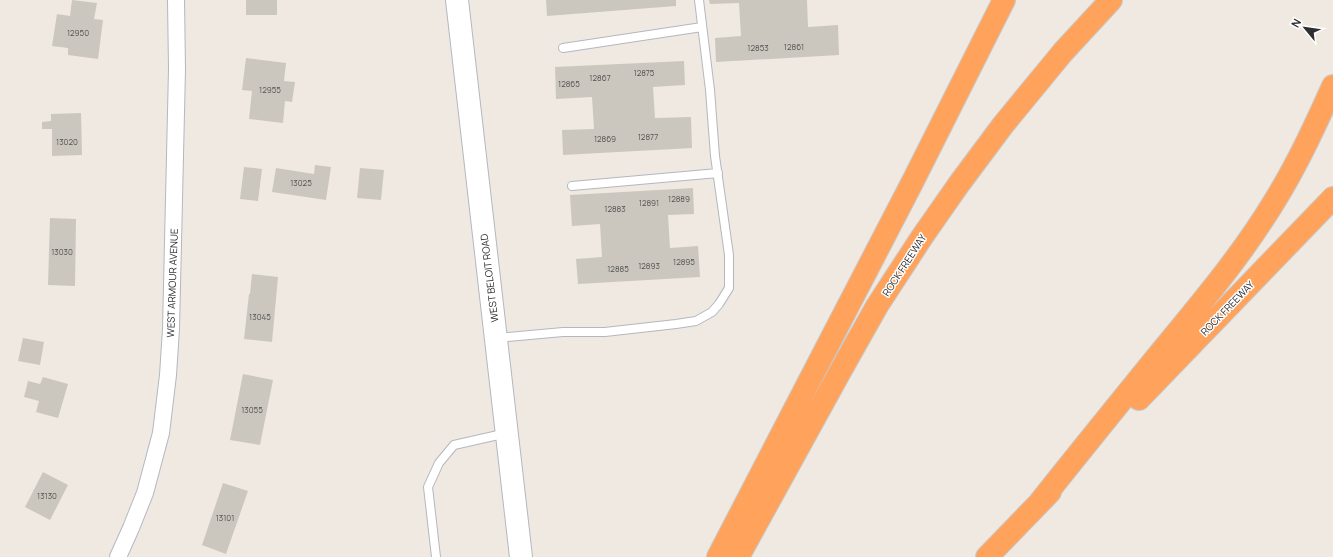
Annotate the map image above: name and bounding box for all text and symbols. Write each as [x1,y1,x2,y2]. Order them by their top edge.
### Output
north arrow [1285,8,1325,48]
text: N [1287,16,1304,30]
house number: 12950 [67,27,89,38]
house number: 12861 [784,41,804,52]
house number: 12853 [747,42,769,53]
house number: 12875 [634,67,655,78]
house number: 12867 [589,72,611,83]
house number: 12865 [558,78,580,89]
house number: 12955 [259,84,281,95]
house number: 12877 [638,131,658,142]
house number: 12869 [594,133,616,144]
house number: 13020 [56,136,78,147]
house number: 13025 [290,177,312,188]
house number: 12889 [668,193,690,204]
house number: 12891 [639,197,659,208]
house number: 12883 [604,203,626,214]
street label: WEST ARMOUR AVENUE [163,228,181,338]
street label: ROCK FREEWAY [879,231,929,299]
street label: WEST BELOIT ROAD [477,233,501,323]
house number: 13030 [51,246,73,257]
house number: 12895 [673,256,695,267]
house number: 12893 [638,260,660,271]
house number: 12885 [607,263,629,274]
street label: ROCK FREEWAY [1197,277,1257,338]
house number: 13045 [249,311,271,322]
house number: 13055 [241,404,263,415]
house number: 13130 [37,490,57,501]
house number: 13101 [216,512,234,523]

